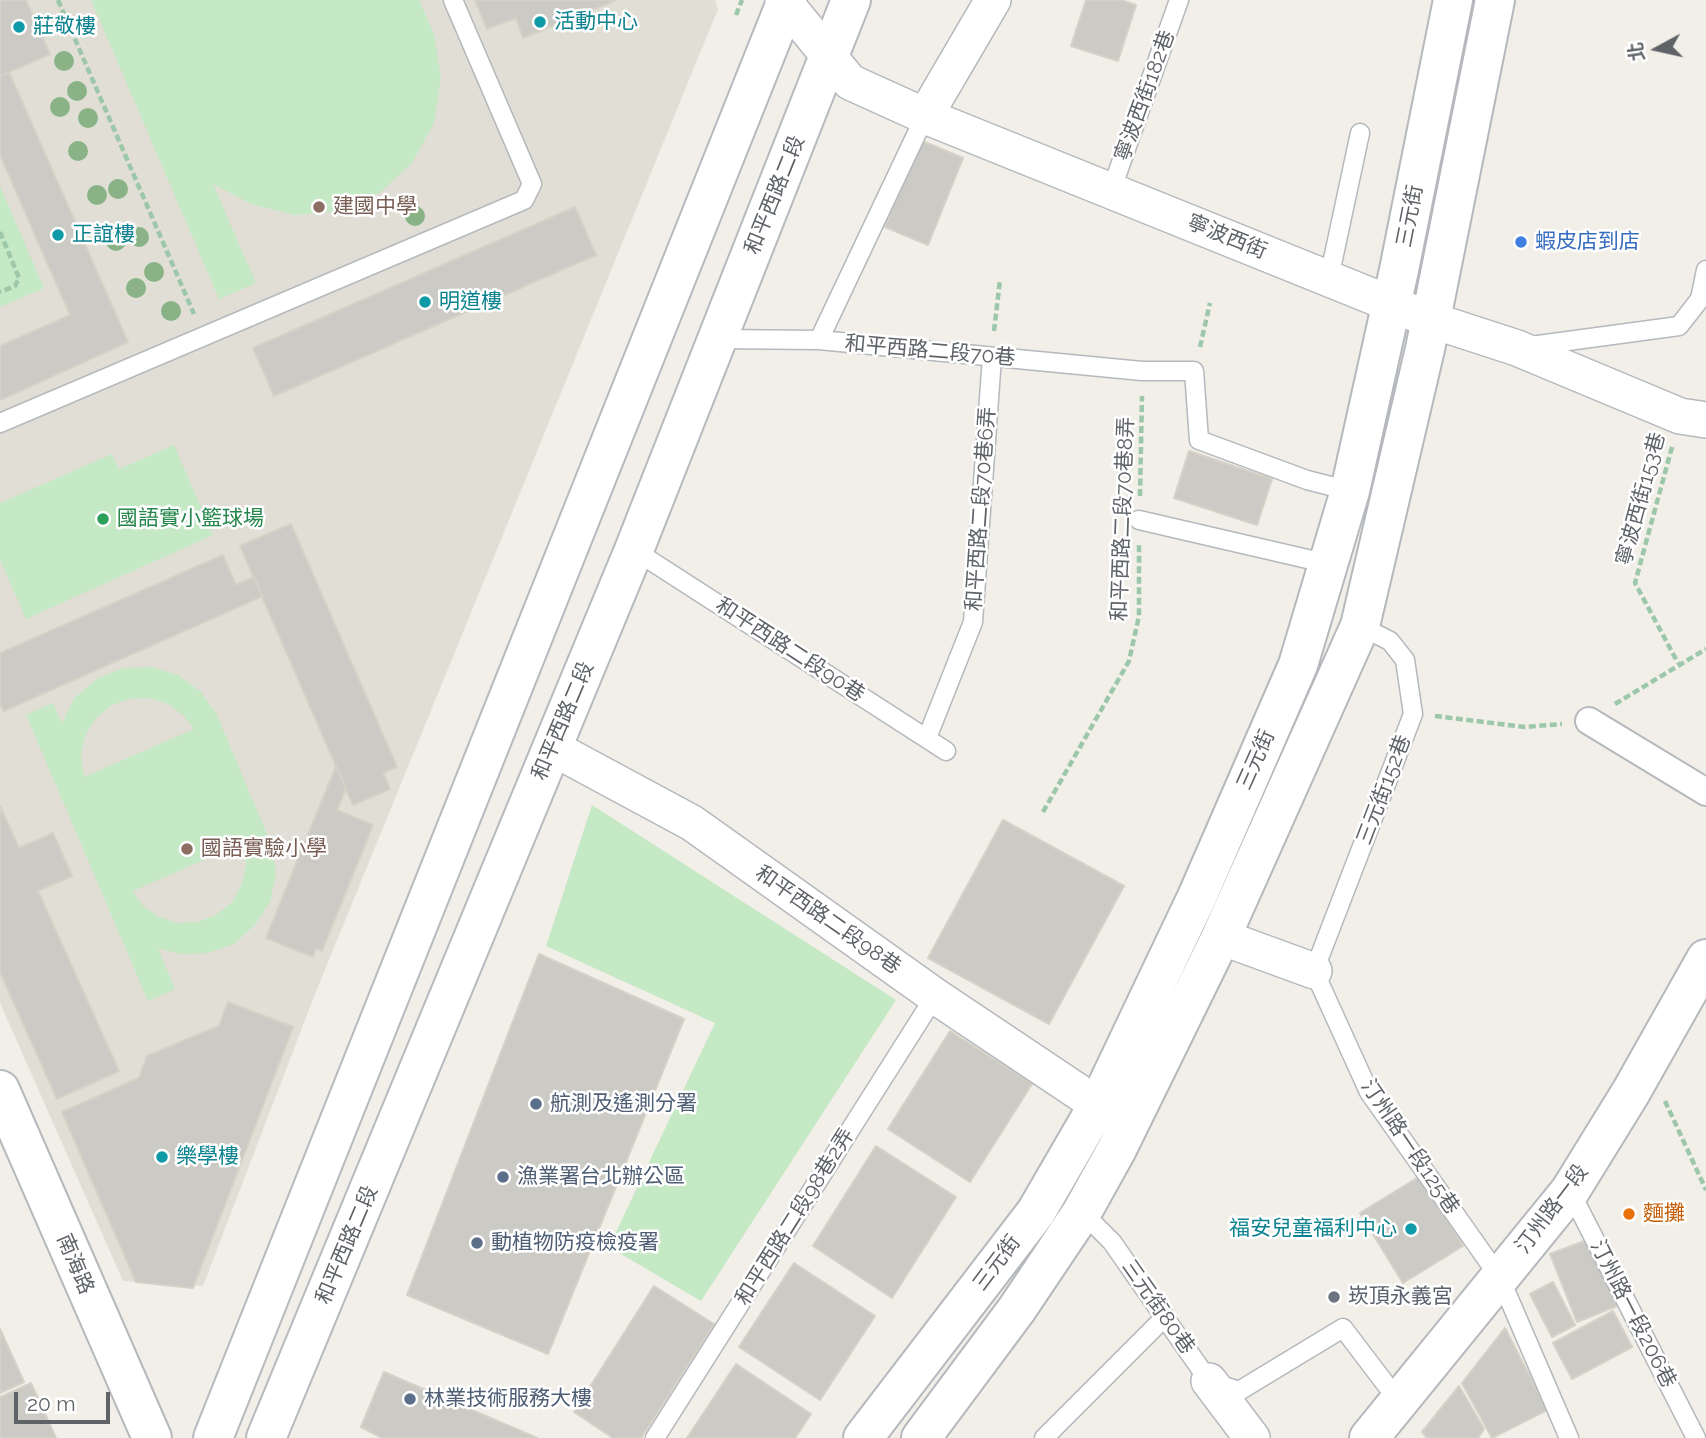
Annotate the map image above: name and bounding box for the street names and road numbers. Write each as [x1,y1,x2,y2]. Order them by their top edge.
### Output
street label: 寧波西街182巷 [1110,27,1180,165]
street label: 和平西路二段 [740,132,810,258]
street label: 三元街 [1392,183,1428,249]
street label: 寧波西街 [1183,210,1271,264]
street label: 和平西路二段70巷 [844,331,1016,371]
street label: 和平西路二段70巷6弄 [961,406,1001,612]
street label: 和平西路二段70巷8弄 [1107,416,1139,622]
street label: 寧波西街153巷 [1611,430,1671,568]
street label: 和平西路二段90巷 [711,593,869,707]
street label: 和平西路二段 [527,658,599,784]
street label: 三元街 [1232,726,1280,794]
street label: 三元街152巷 [1352,732,1416,848]
street label: 和平西路二段98巷 [750,860,906,980]
street label: 汀州路一段125巷 [1356,1075,1464,1219]
street label: 和平西路二段98巷2弄 [730,1124,860,1310]
street label: 汀州路一段 [1510,1159,1594,1259]
street label: 和平西路二段 [311,1182,383,1308]
street label: 南海路 [51,1230,99,1298]
street label: 三元街 [968,1230,1026,1296]
street label: 汀州路一段206巷 [1585,1236,1681,1392]
street label: 三元街80巷 [1116,1255,1200,1359]

